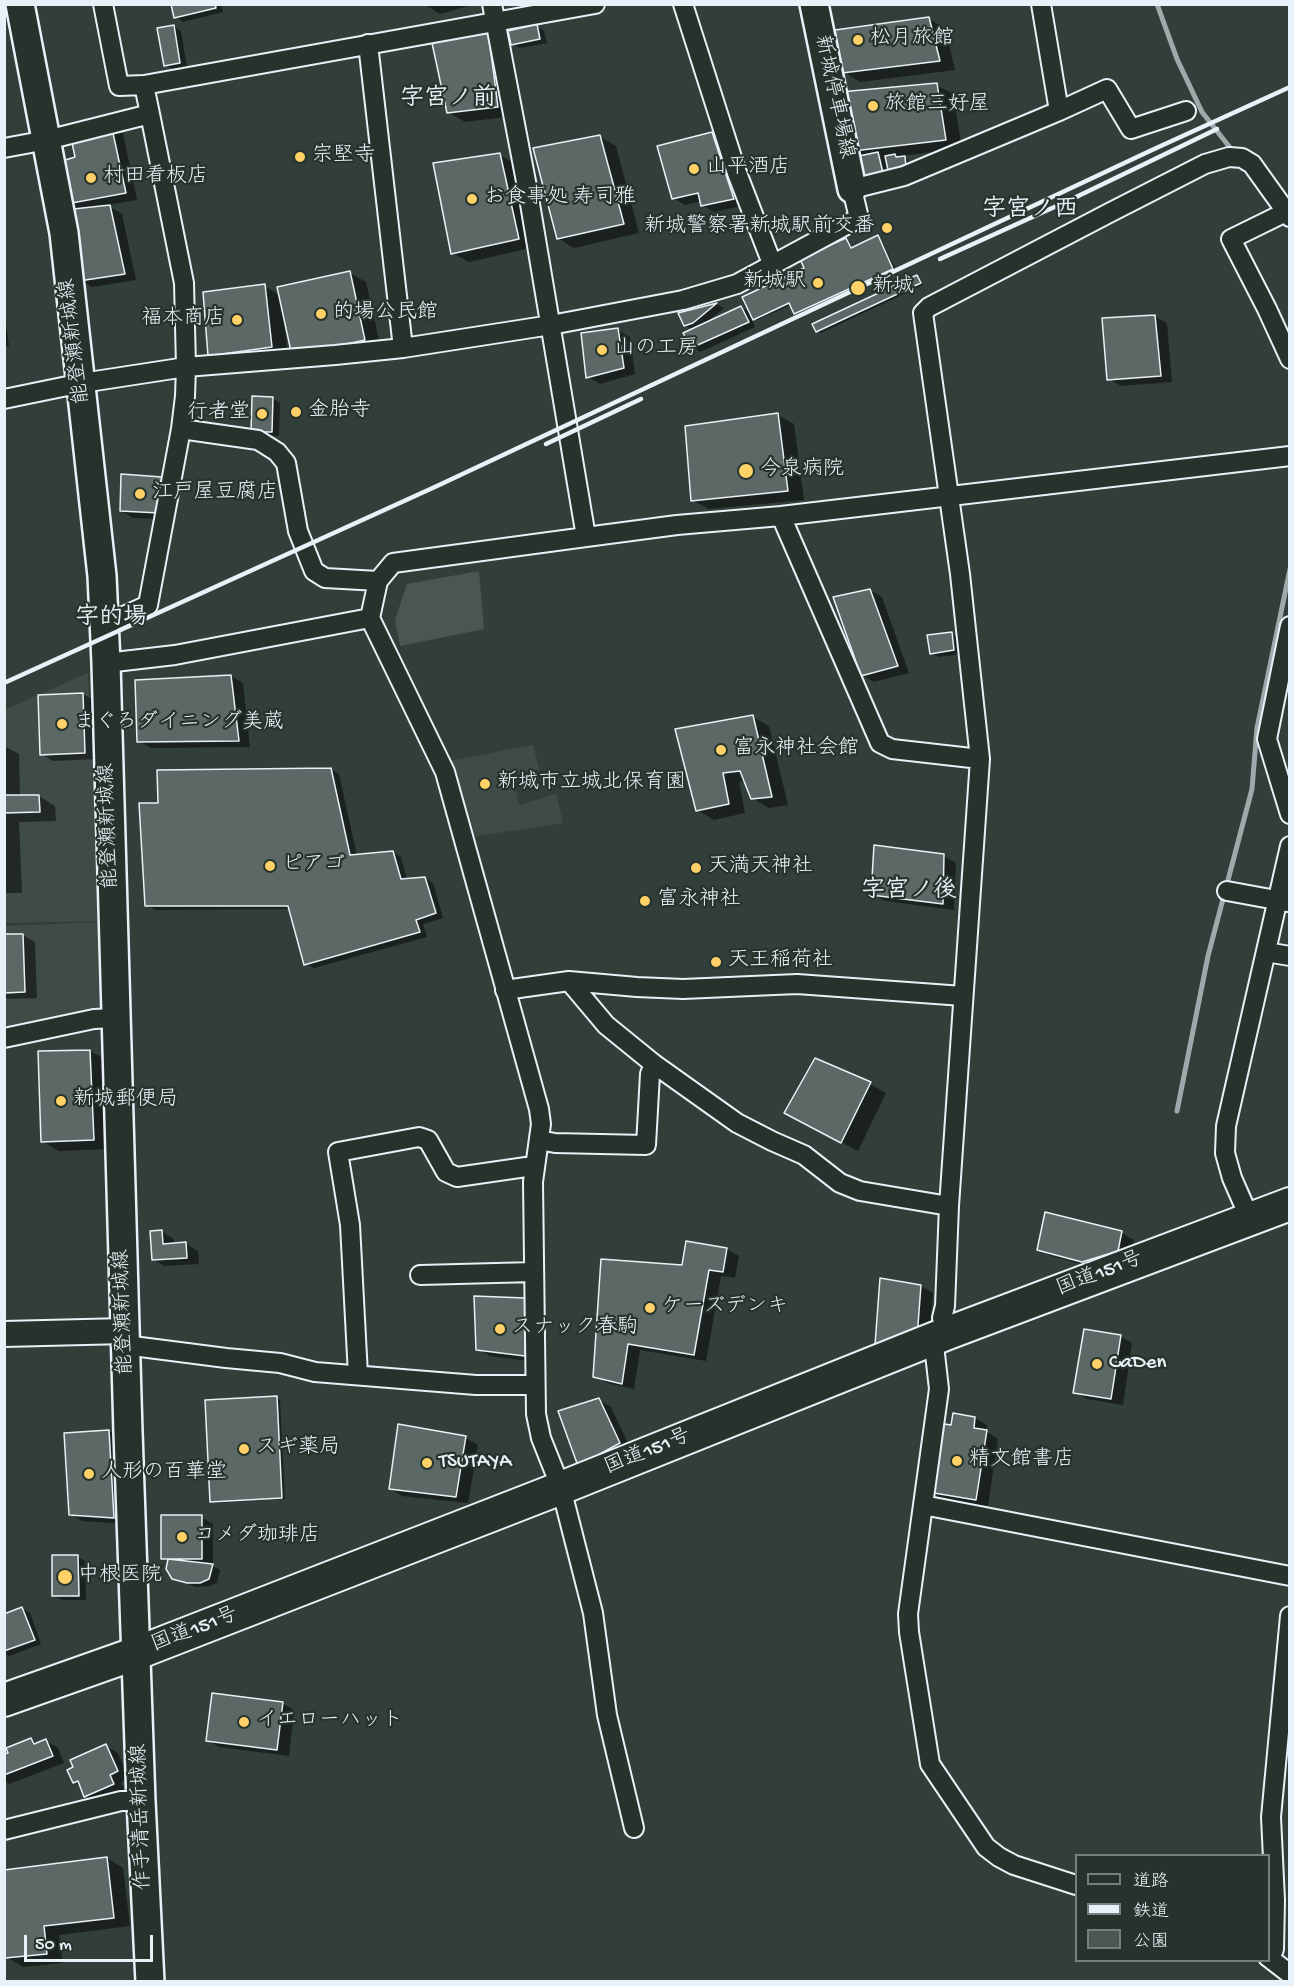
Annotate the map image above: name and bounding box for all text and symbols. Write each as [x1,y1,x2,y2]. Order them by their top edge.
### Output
place label: 松月旅館 [870,27,954,53]
street label: 新城停車場線 [808,33,858,161]
marker: 松月旅館 [851,33,865,47]
district label: 字宮ノ前 [400,86,496,114]
place label: 旅館三好屋 [885,93,990,119]
marker: 旅館三好屋 [866,99,880,113]
place label: 宗堅寺 [312,144,375,170]
marker: 宗堅寺 [293,150,307,164]
place label: 山平酒店 [706,156,790,182]
marker: 山平酒店 [687,162,701,176]
place label: 村田看板店 [103,165,208,191]
marker: 村田看板店 [84,171,98,185]
place label: お食事処 寿司雅 [484,186,636,212]
marker: お食事処 寿司雅 [465,192,479,206]
district label: 字宮ノ西 [982,197,1078,225]
place label: 新城警察署新城駅前交番 [644,215,875,241]
marker: 新城警察署新城駅前交番 [880,221,894,235]
place label: 新城駅 [743,270,806,296]
place label: 新城 [872,275,914,301]
marker: 新城駅 [811,276,825,290]
street label: 能登瀬新城線 [56,277,96,405]
marker: 新城 [849,279,867,297]
place label: 的場公民館 [333,301,438,327]
place label: 福本商店 [141,307,225,333]
marker: 的場公民館 [314,307,328,321]
marker: 福本商店 [230,313,244,327]
place label: 山の工房 [614,337,698,363]
marker: 山の工房 [595,343,609,357]
place label: 金胎寺 [308,399,371,425]
place label: 行者堂 [187,401,250,427]
marker: 金胎寺 [289,405,303,419]
marker: 行者堂 [255,407,269,421]
place label: 今泉病院 [760,458,844,484]
marker: 今泉病院 [737,462,755,480]
place label: 江戸屋豆腐店 [152,481,278,507]
marker: 江戸屋豆腐店 [133,487,147,501]
district label: 字的場 [75,605,147,633]
place label: まぐろダイニング美蔵 [74,711,284,737]
marker: まぐろダイニング美蔵 [55,717,69,731]
place label: 富永神社会館 [733,737,859,763]
marker: 富永神社会館 [714,743,728,757]
street label: 能登瀬新城線 [95,763,125,889]
place label: 新城市立城北保育園 [497,771,686,797]
marker: 新城市立城北保育園 [478,777,492,791]
place label: ピアゴ [282,853,345,879]
place label: 天満天神社 [708,855,813,881]
marker: ピアゴ [263,859,277,873]
marker: 天満天神社 [689,861,703,875]
district label: 字宮ノ後 [861,878,957,906]
place label: 富永神社 [657,888,741,914]
marker: 富永神社 [638,894,652,908]
place label: 天王稲荷社 [728,949,833,975]
marker: 天王稲荷社 [709,955,723,969]
place label: 新城郵便局 [73,1088,178,1114]
marker: 新城郵便局 [54,1094,68,1108]
street label: 国道151号 [1053,1247,1147,1303]
street label: 能登瀬新城線 [110,1249,140,1375]
place label: ケーズデンキ [662,1295,788,1321]
marker: ケーズデンキ [643,1301,657,1315]
place label: スナック春駒 [512,1316,638,1342]
marker: スナック春駒 [493,1322,507,1336]
place label: CaDen [1109,1351,1167,1377]
marker: CaDen [1090,1357,1104,1371]
street label: 国道151号 [601,1424,695,1482]
place label: スギ薬局 [256,1436,340,1462]
marker: スギ薬局 [237,1442,251,1456]
place label: 精文館書店 [969,1448,1074,1474]
place label: TSUTAYA [439,1450,512,1476]
marker: 精文館書店 [950,1454,964,1468]
marker: TSUTAYA [420,1456,434,1470]
place label: 人形の百華堂 [101,1461,227,1487]
marker: 人形の百華堂 [82,1467,96,1481]
place label: コメダ珈琲店 [194,1524,320,1550]
marker: コメダ珈琲店 [175,1530,189,1544]
place label: 中根医院 [78,1564,162,1590]
marker: 中根医院 [56,1568,74,1586]
street label: 国道151号 [148,1603,242,1659]
place label: イエローハット [256,1709,403,1735]
marker: イエローハット [237,1715,251,1729]
street label: 作手清岳新城線 [128,1743,158,1891]
legend [1075,1854,1270,1962]
text: 道路 [1133,1872,1169,1893]
text: 鉄道 [1133,1902,1169,1923]
scale bar [27,1923,156,1961]
text: 公園 [1133,1932,1169,1953]
text: 50 m [35,1935,72,1956]

